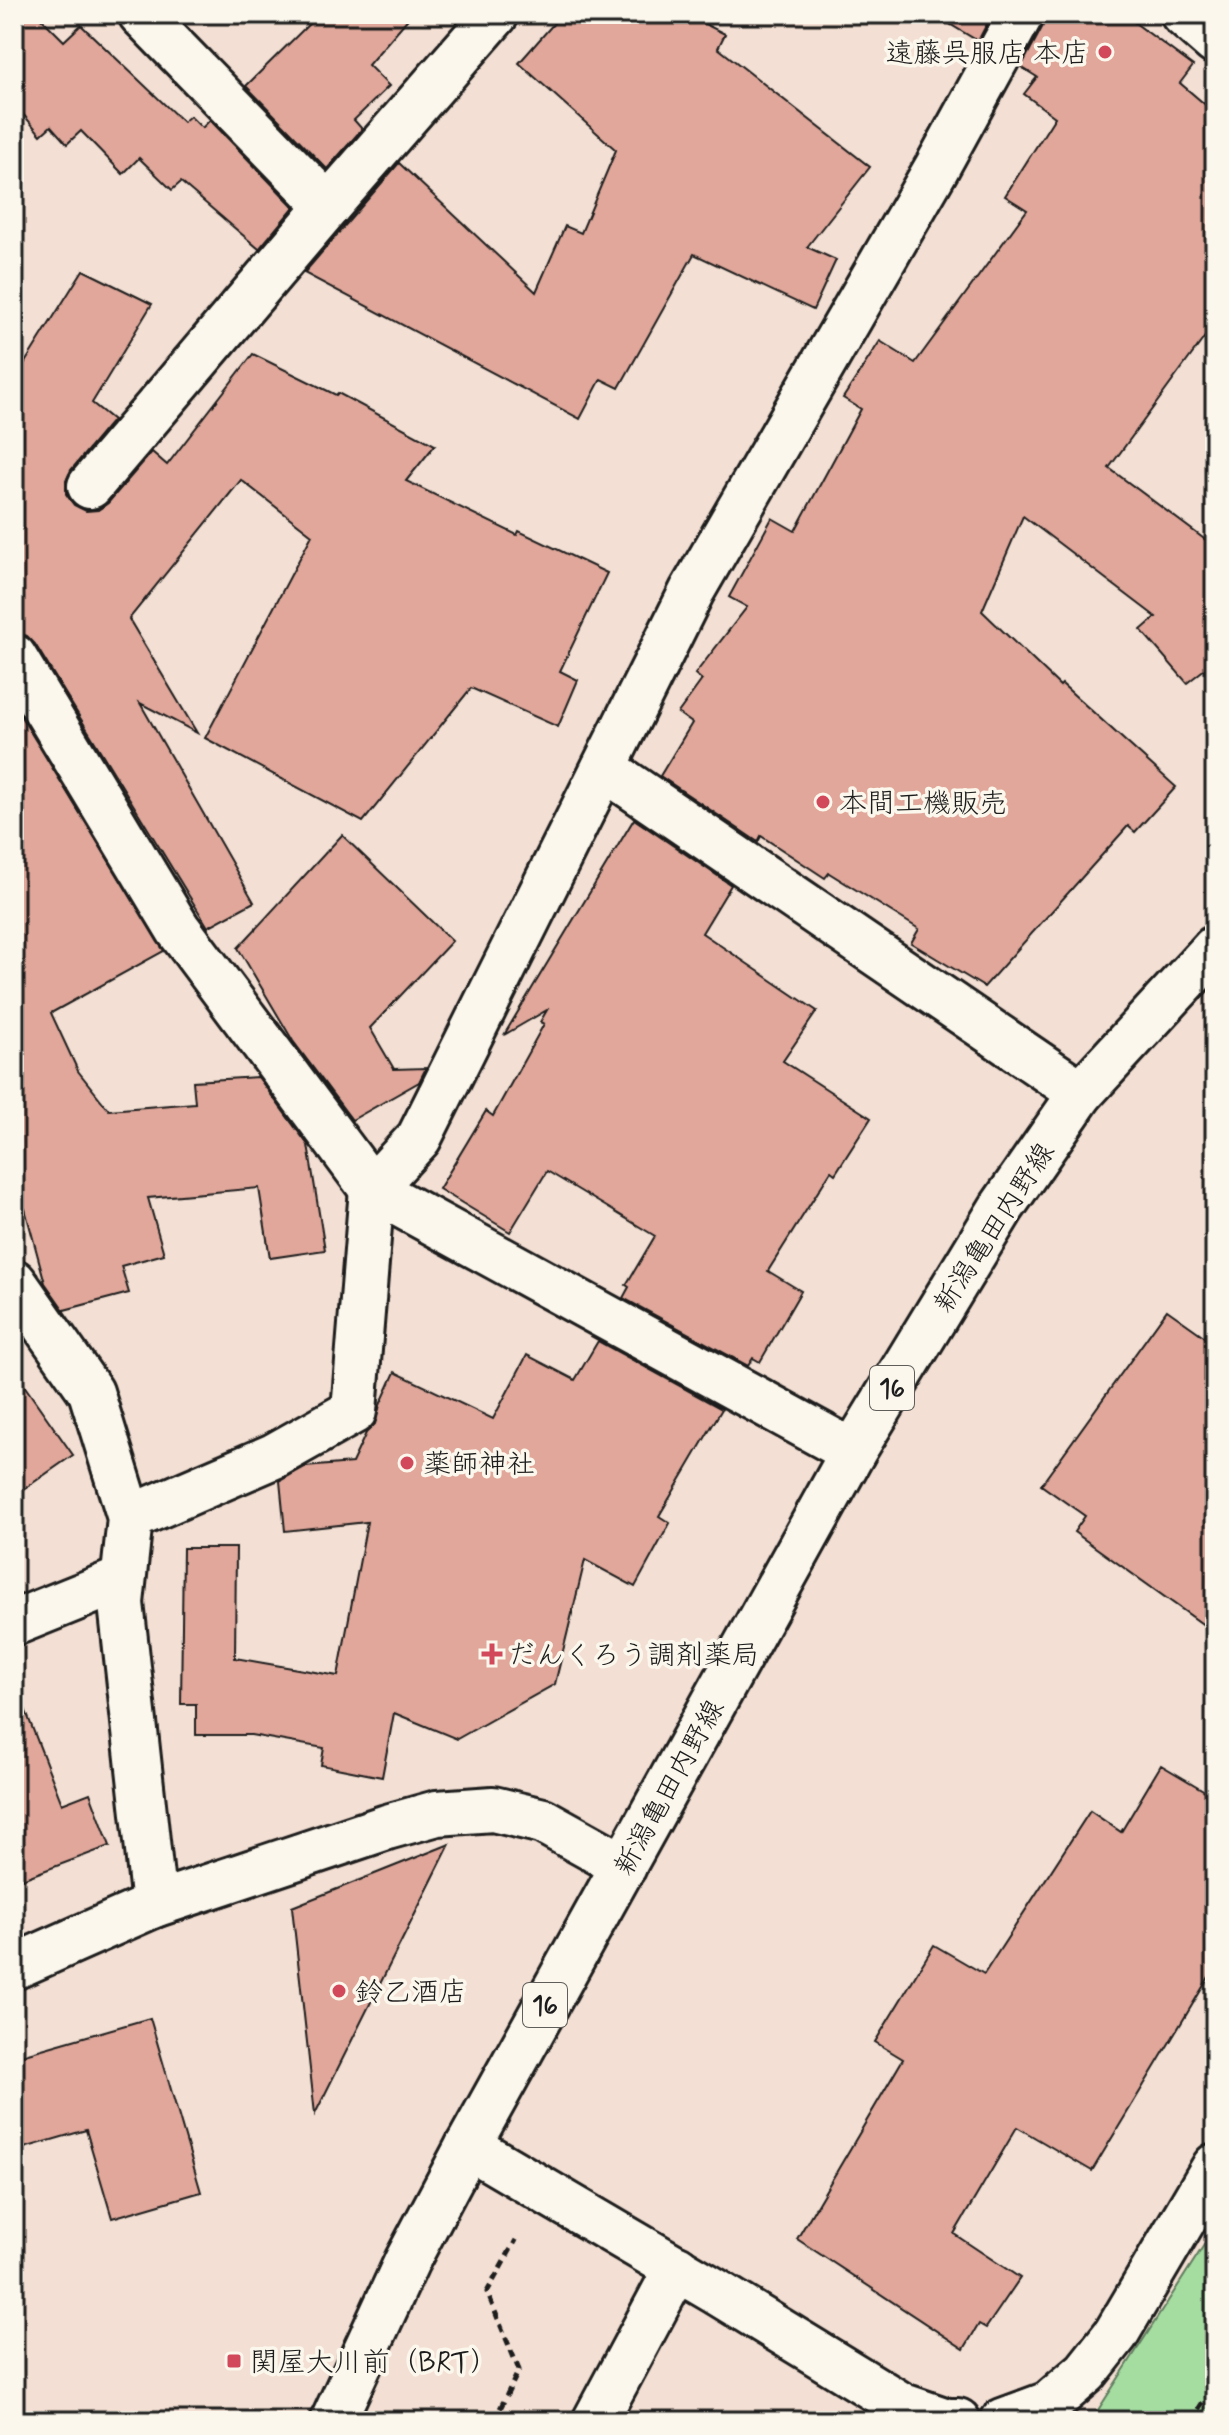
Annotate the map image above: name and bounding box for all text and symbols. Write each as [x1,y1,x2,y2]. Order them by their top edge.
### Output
place label: 遠藤呉服店 本店 [885,36,1089,73]
marker: 遠藤呉服店 本店 [1096,43,1114,61]
place label: 本間工機販売 [839,786,1007,823]
marker: 本間工機販売 [814,793,832,811]
street label: 新潟亀田内野線 [926,1136,1064,1321]
road number: 16 [870,1366,914,1410]
place label: 薬師神社 [423,1447,535,1484]
marker: 薬師神社 [398,1454,416,1472]
place label: だんくろう調剤薬局 [508,1638,759,1675]
marker: だんくろう調剤薬局 [483,1645,501,1663]
street label: 新潟亀田内野線 [606,1694,734,1883]
place label: 鈴乙酒店 [355,1975,467,2012]
marker: 鈴乙酒店 [330,1982,348,2000]
road number: 16 [523,1983,567,2027]
place label: 関屋大川前（BRT） [250,2345,498,2382]
marker: 関屋大川前（BRT） [225,2352,243,2370]

